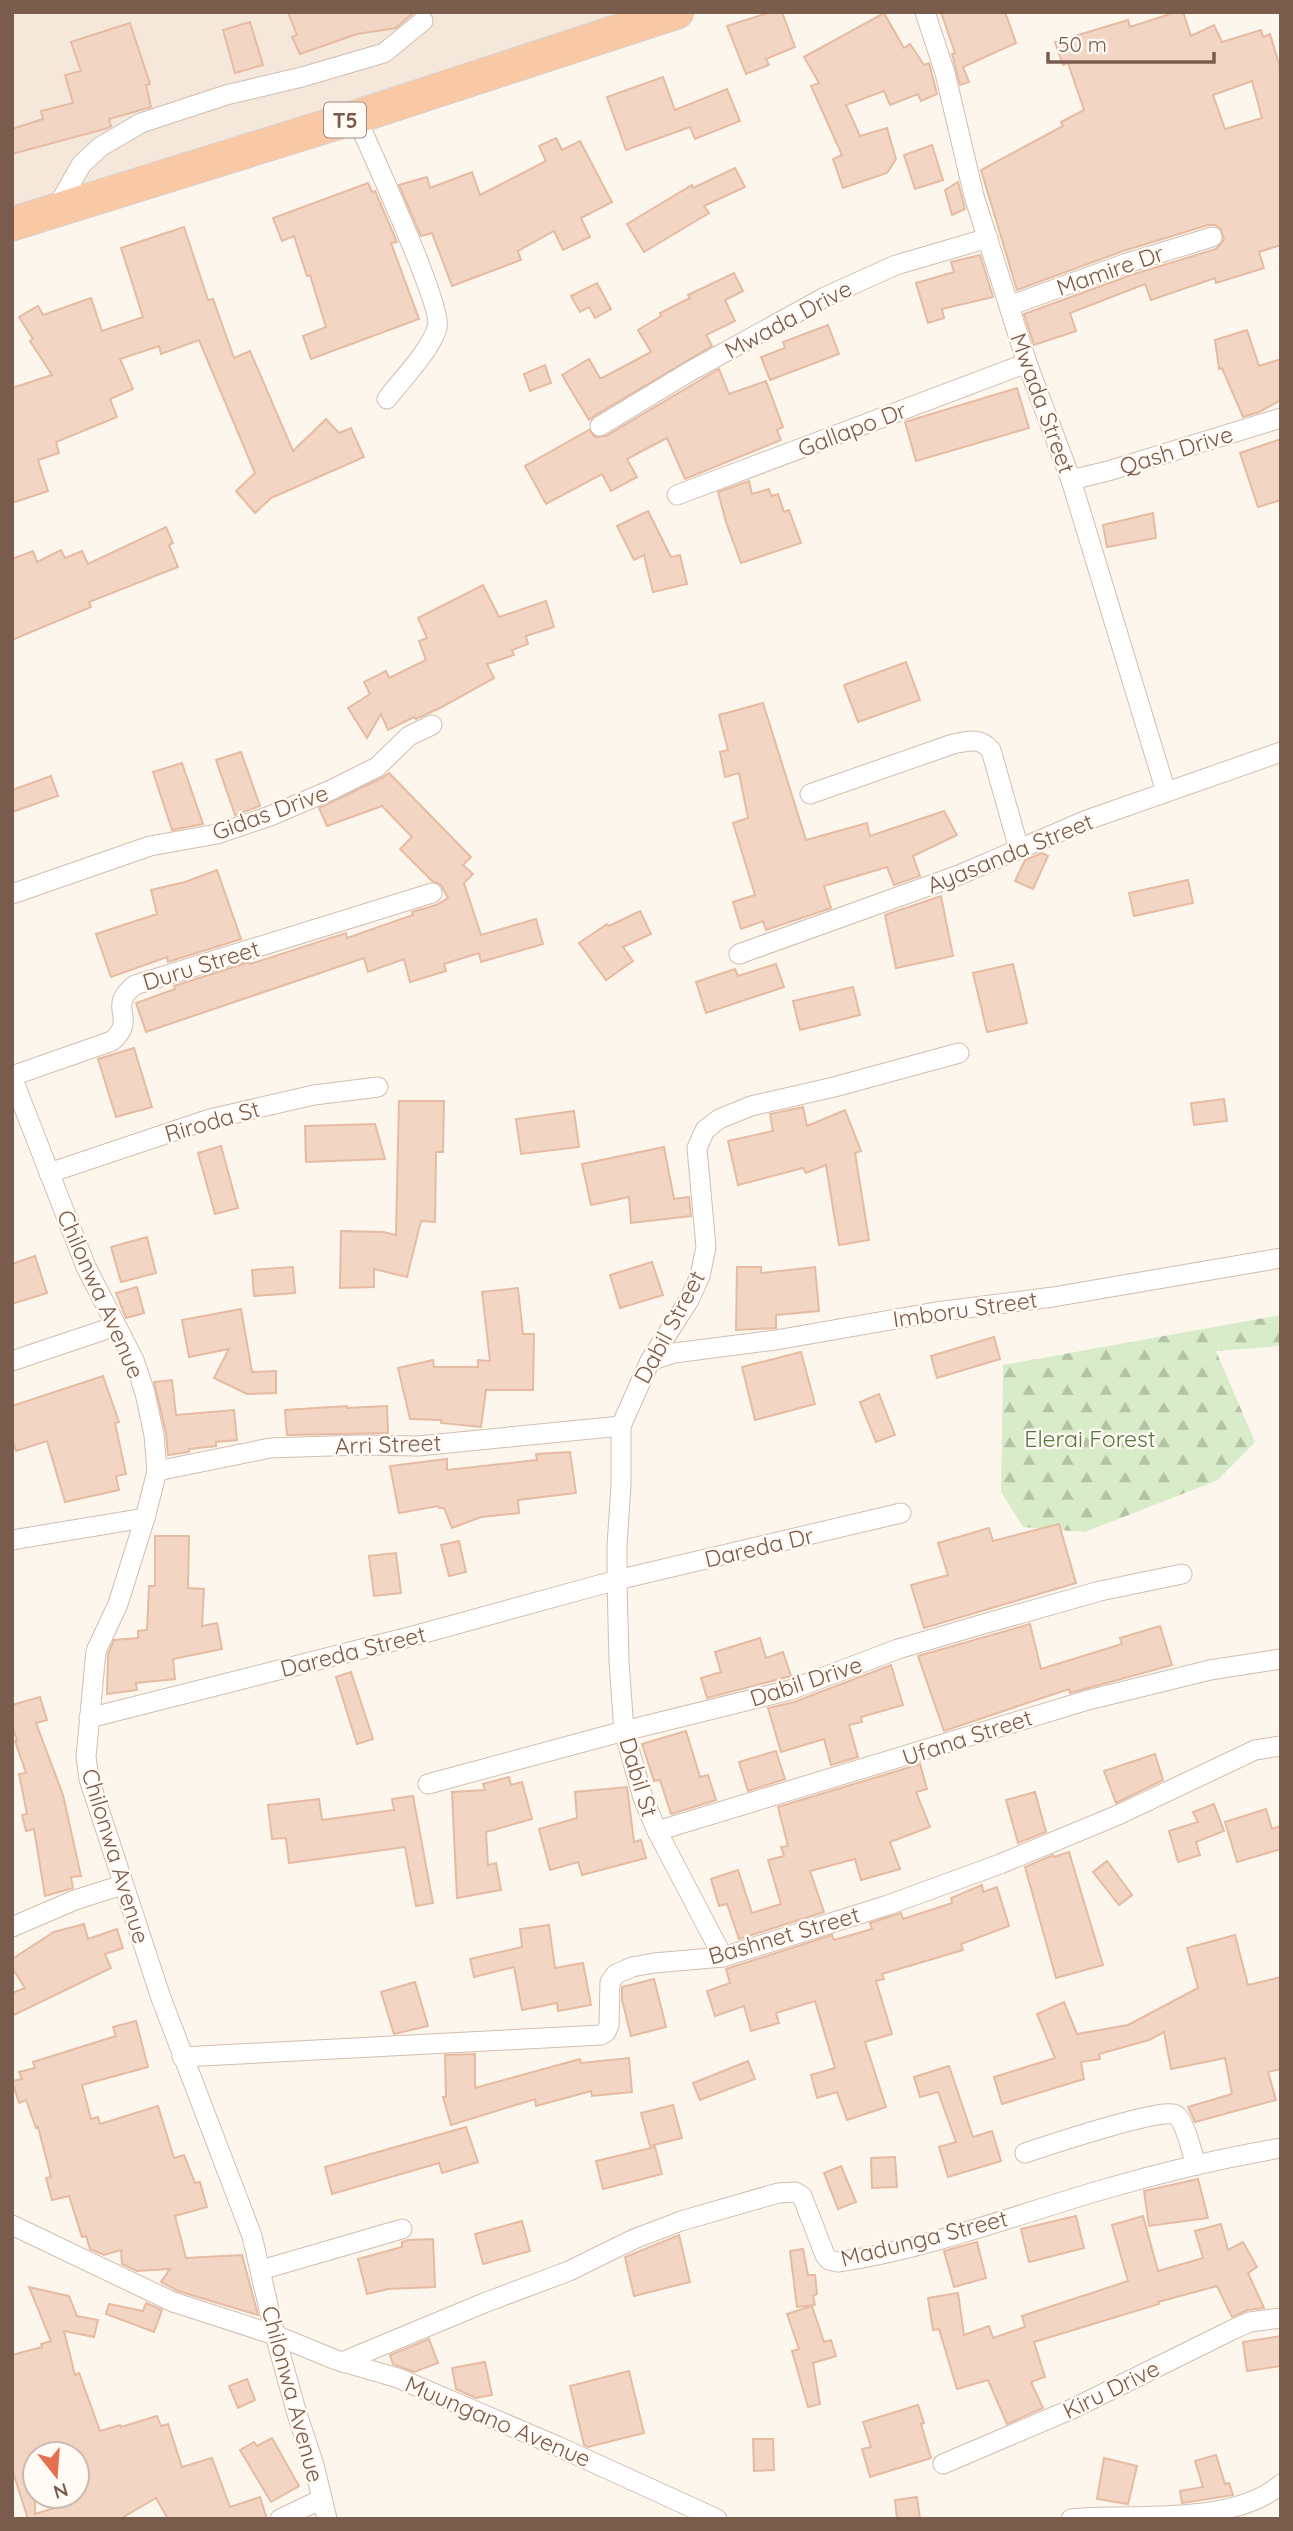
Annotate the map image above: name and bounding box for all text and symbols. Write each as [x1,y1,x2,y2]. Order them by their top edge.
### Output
scale bar [1048,21,1214,65]
text: 50 m [1058,31,1107,57]
road number: T5 [324,102,366,138]
street label: Mamire Dr [1052,238,1168,302]
street label: Mwada Drive [719,273,857,365]
street label: Mwada Street [1004,329,1082,477]
street label: Gallapo Dr [793,395,911,463]
street label: Qash Drive [1116,419,1236,481]
street label: Gidas Drive [208,778,332,846]
street label: Ayasanda Street [923,806,1097,900]
street label: Duru Street [139,933,263,997]
street label: Riroda St [161,1094,263,1148]
street label: Chilonwa Avenue [51,1205,151,1383]
street label: Dabil Street [627,1265,711,1388]
street label: Imboru Street [891,1284,1039,1333]
park label: Elerai Forest [1024,1424,1156,1453]
street label: Arri Street [334,1428,442,1460]
street label: Dareda Dr [701,1520,817,1574]
street label: Dareda Street [277,1619,429,1683]
street label: Dabil Drive [746,1649,866,1713]
street label: Ufana Street [898,1702,1036,1772]
street label: Dabil St [613,1734,665,1820]
street label: Chilonwa Avenue [76,1765,156,1947]
street label: Bashnet Street [705,1900,863,1970]
street label: Madunga Street [838,2203,1011,2273]
street label: Chilonwa Avenue [256,2303,330,2485]
street label: Kiru Drive [1058,2353,1164,2425]
street label: Muungano Avenue [401,2369,595,2473]
north arrow [21,2440,91,2510]
text: N [51,2478,71,2505]

